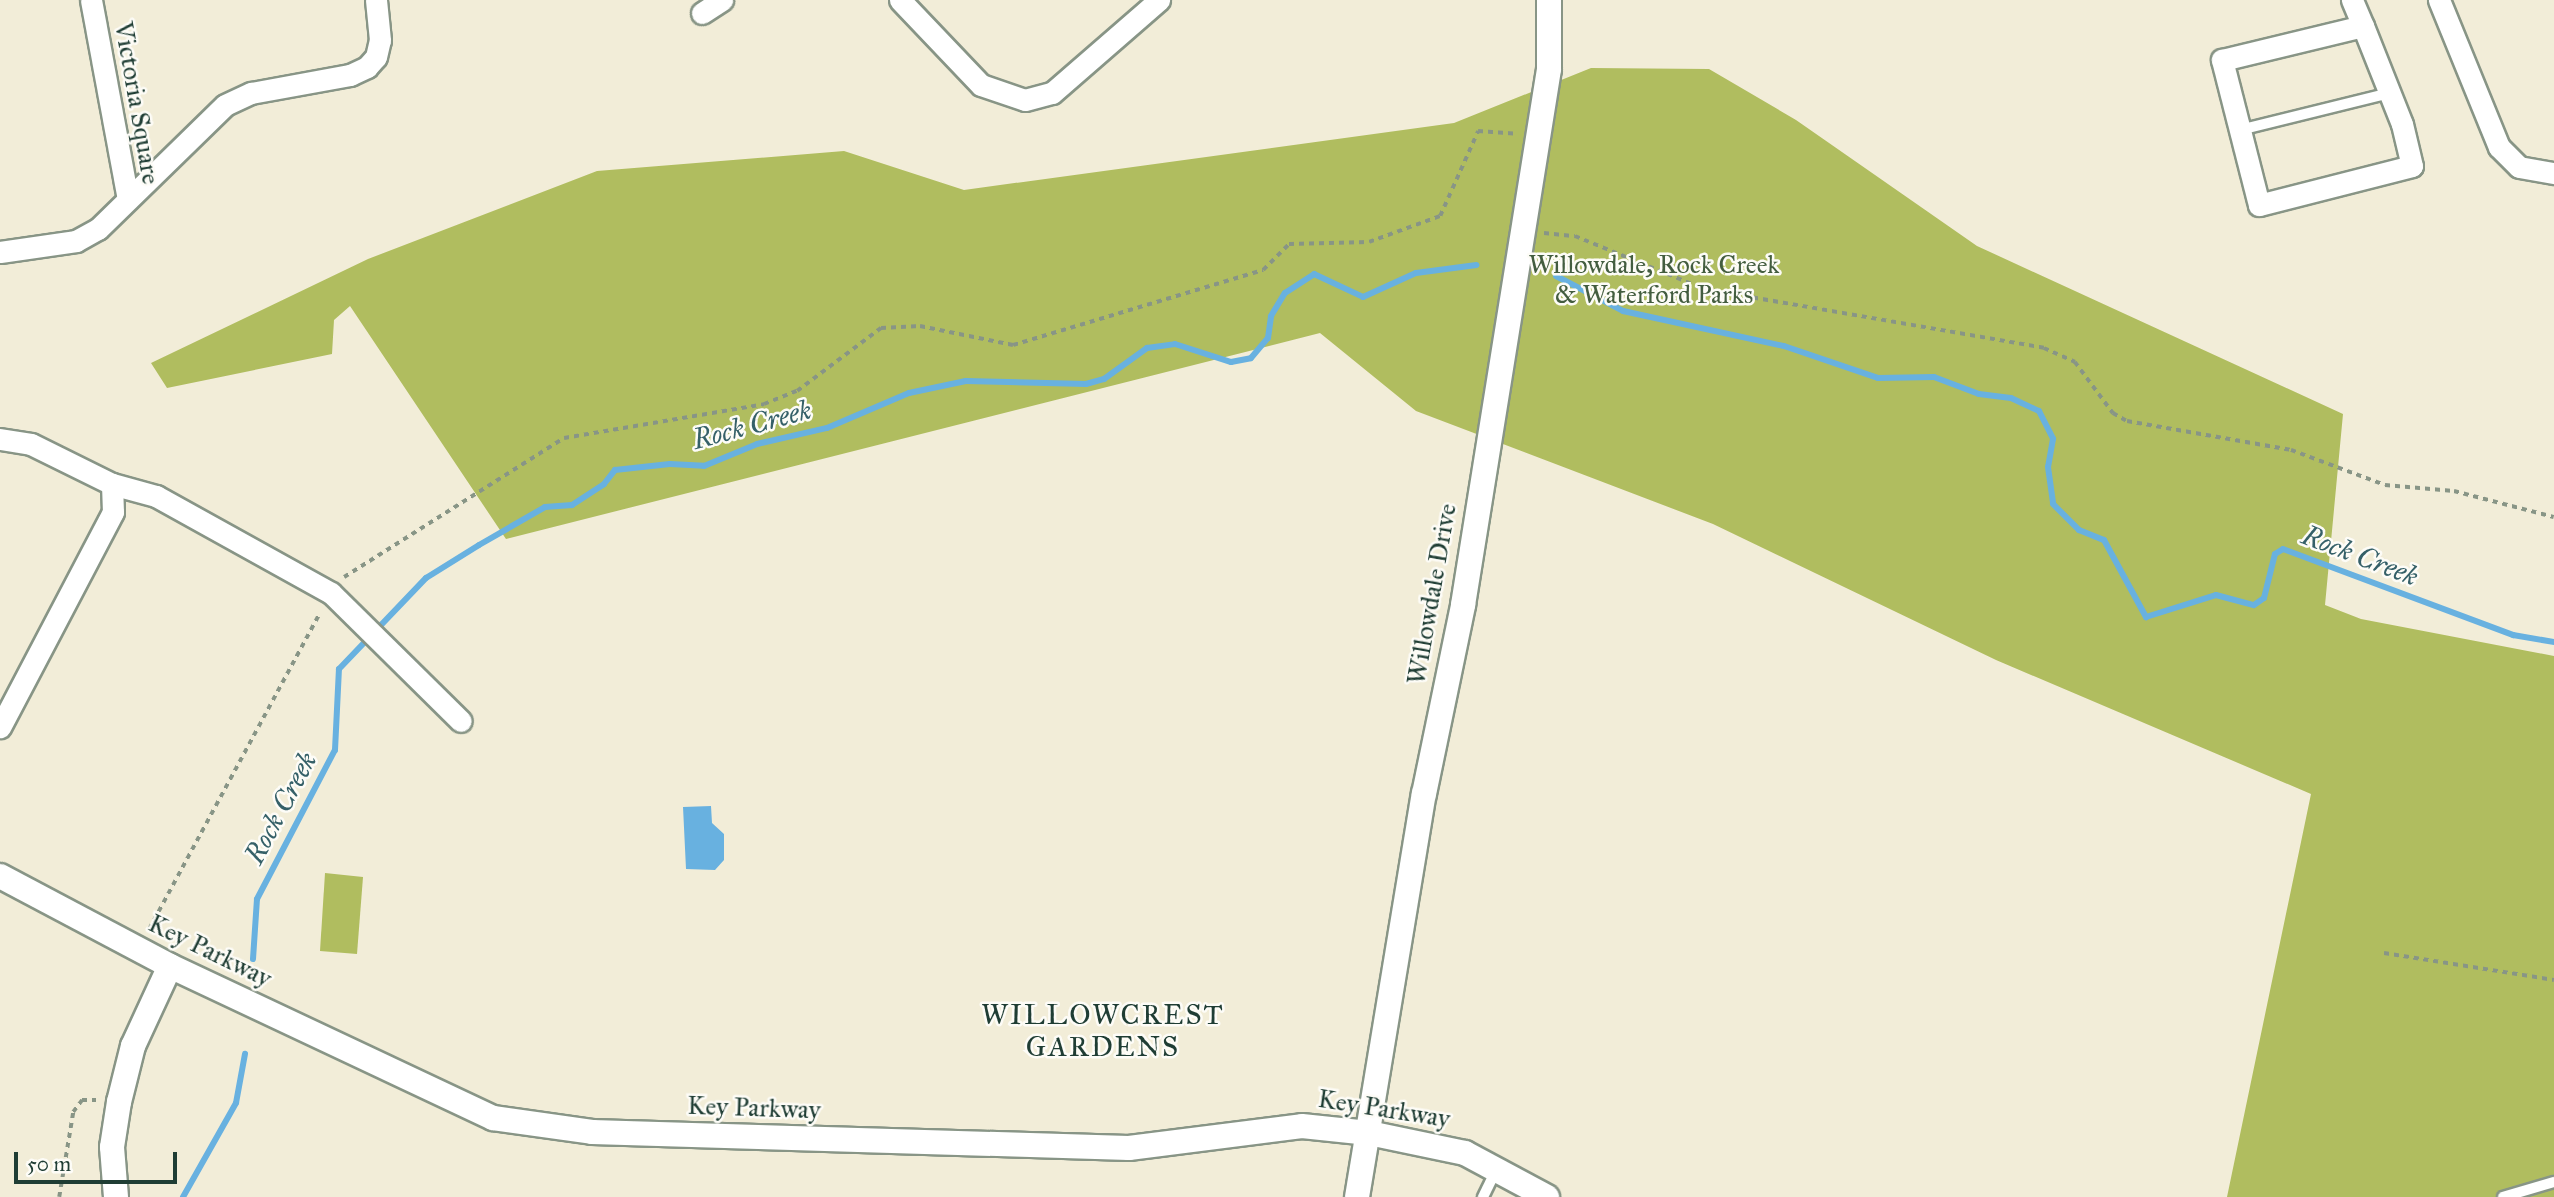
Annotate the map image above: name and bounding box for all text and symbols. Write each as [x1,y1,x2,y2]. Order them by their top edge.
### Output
street label: Victoria Square [107,19,167,187]
park label: Willowdale, Rock Creek & Waterford Parks [1529,249,1779,310]
water label: Rock Creek [689,393,815,457]
street label: Willowdale Drive [1401,501,1463,687]
water label: Rock Creek [2297,519,2423,593]
water label: Rock Creek [238,746,324,870]
street label: Key Parkway [143,908,277,994]
district label: WILLOWCREST GARDENS [983,998,1223,1064]
street label: Key Parkway [1316,1083,1452,1135]
street label: Key Parkway [687,1090,821,1126]
scale bar [18,1138,180,1182]
text: 50 m [27,1151,71,1177]

